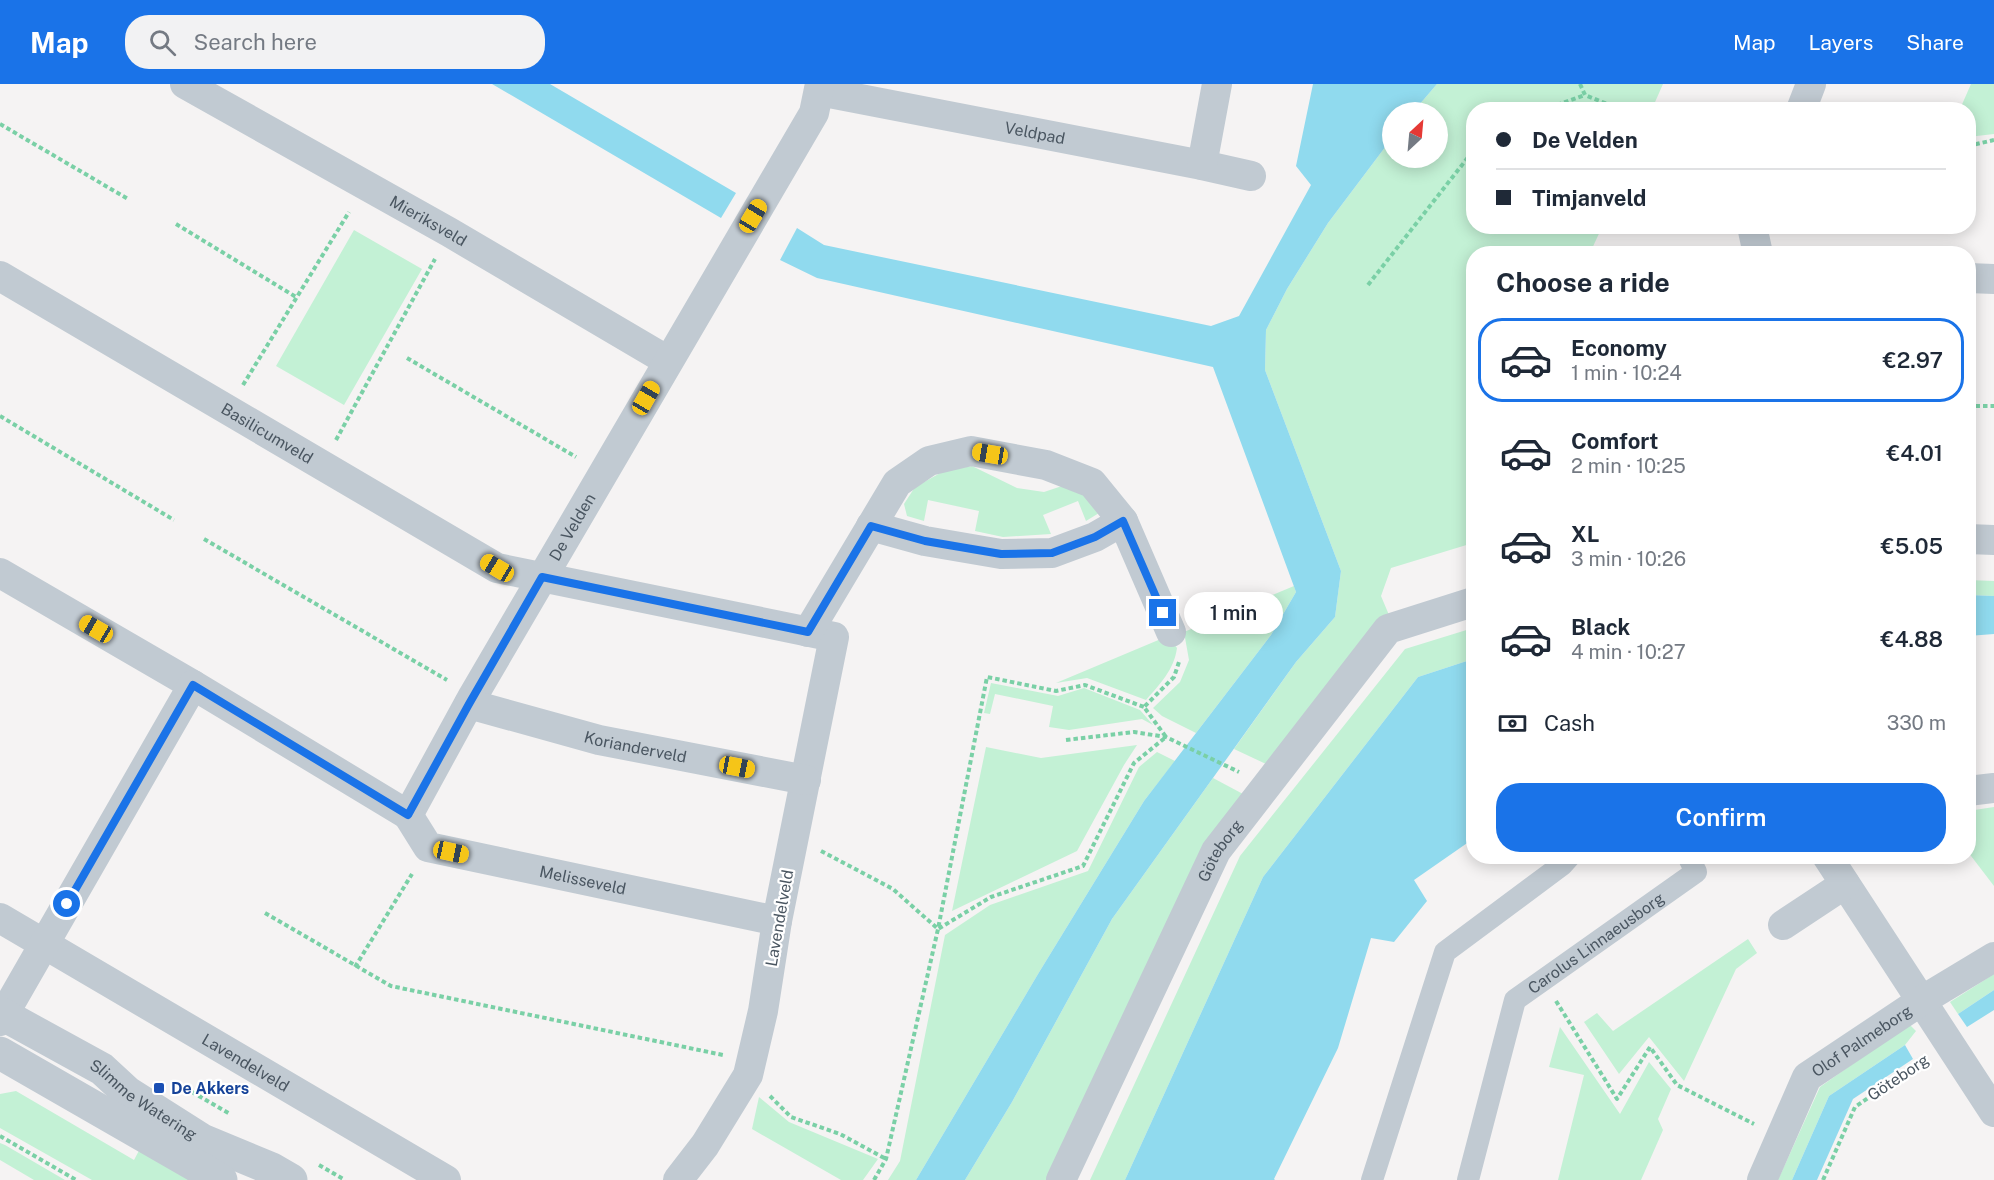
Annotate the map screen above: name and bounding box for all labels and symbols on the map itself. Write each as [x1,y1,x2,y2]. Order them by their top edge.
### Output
north arrow [1382,102,1448,168]
street label: Veldpad [1003,118,1067,148]
street label: Mieriksveld [386,192,470,250]
car [736,196,770,236]
car [629,378,663,418]
street label: Basilicumveld [218,399,316,468]
car [971,442,1009,466]
street label: De Velden [545,490,600,564]
car [477,551,517,585]
callout: 1 min [1184,592,1283,634]
route end [1149,599,1176,626]
car [76,612,116,646]
street label: Korianderveld [582,727,688,767]
car [718,755,756,779]
street label: Göteborg [1194,816,1247,885]
car [432,839,470,865]
street label: Melisseveld [538,862,628,899]
street label: Lavendelveld [762,868,797,968]
street label: Carolus Linnaeusborg [1524,889,1668,998]
route start [53,890,80,917]
street label: Olof Palmeborg [1808,1001,1916,1081]
street label: Lavendelveld [198,1030,293,1096]
street label: Göteborg [1864,1050,1933,1105]
street label: Slimme Watering [87,1055,200,1144]
place label: De Akkers [171,1079,249,1098]
marker: De Akkers [152,1081,166,1095]

